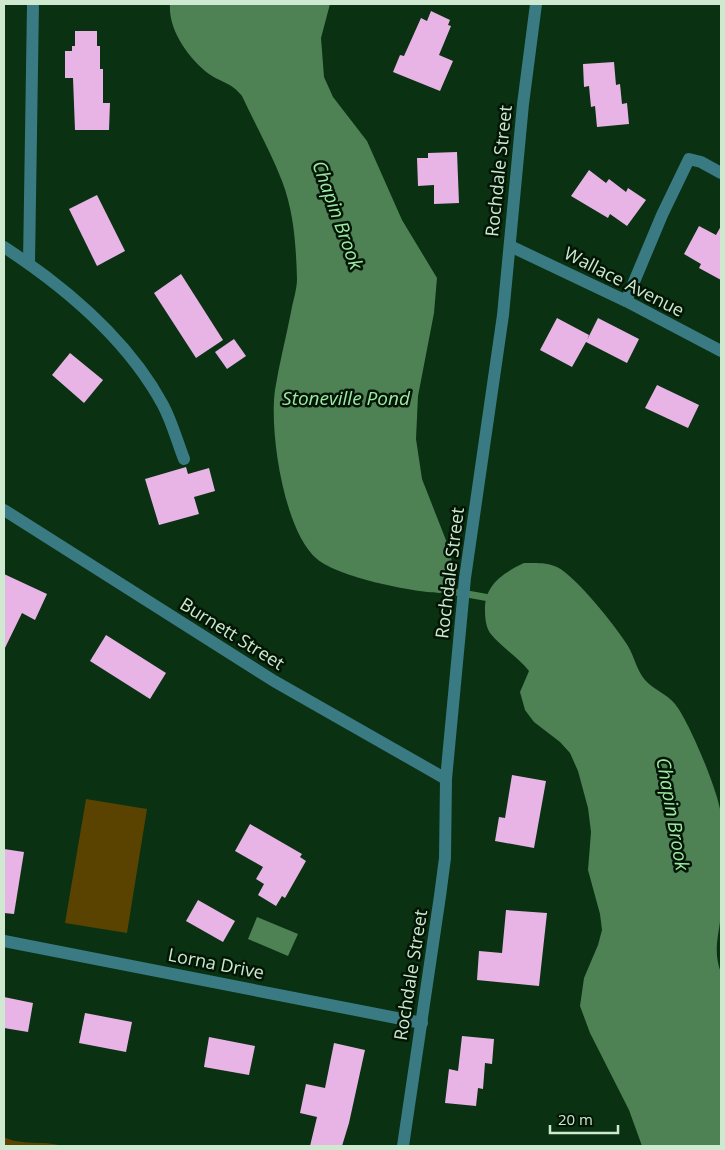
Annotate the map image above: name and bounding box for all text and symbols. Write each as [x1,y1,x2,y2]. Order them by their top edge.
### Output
street label: Rochdale Street [479,104,517,238]
water label: Chapin Brook [306,157,370,274]
street label: Wallace Avenue [560,240,689,322]
water label: Stoneville Pond [282,385,411,411]
street label: Rochdale Street [429,506,469,640]
street label: Burnett Street [176,591,289,675]
water label: Chapin Brook [650,756,696,873]
street label: Rochdale Street [388,908,432,1042]
street label: Lorna Drive [166,942,266,984]
scale bar [550,1102,618,1134]
text: 20 m [558,1109,593,1129]

